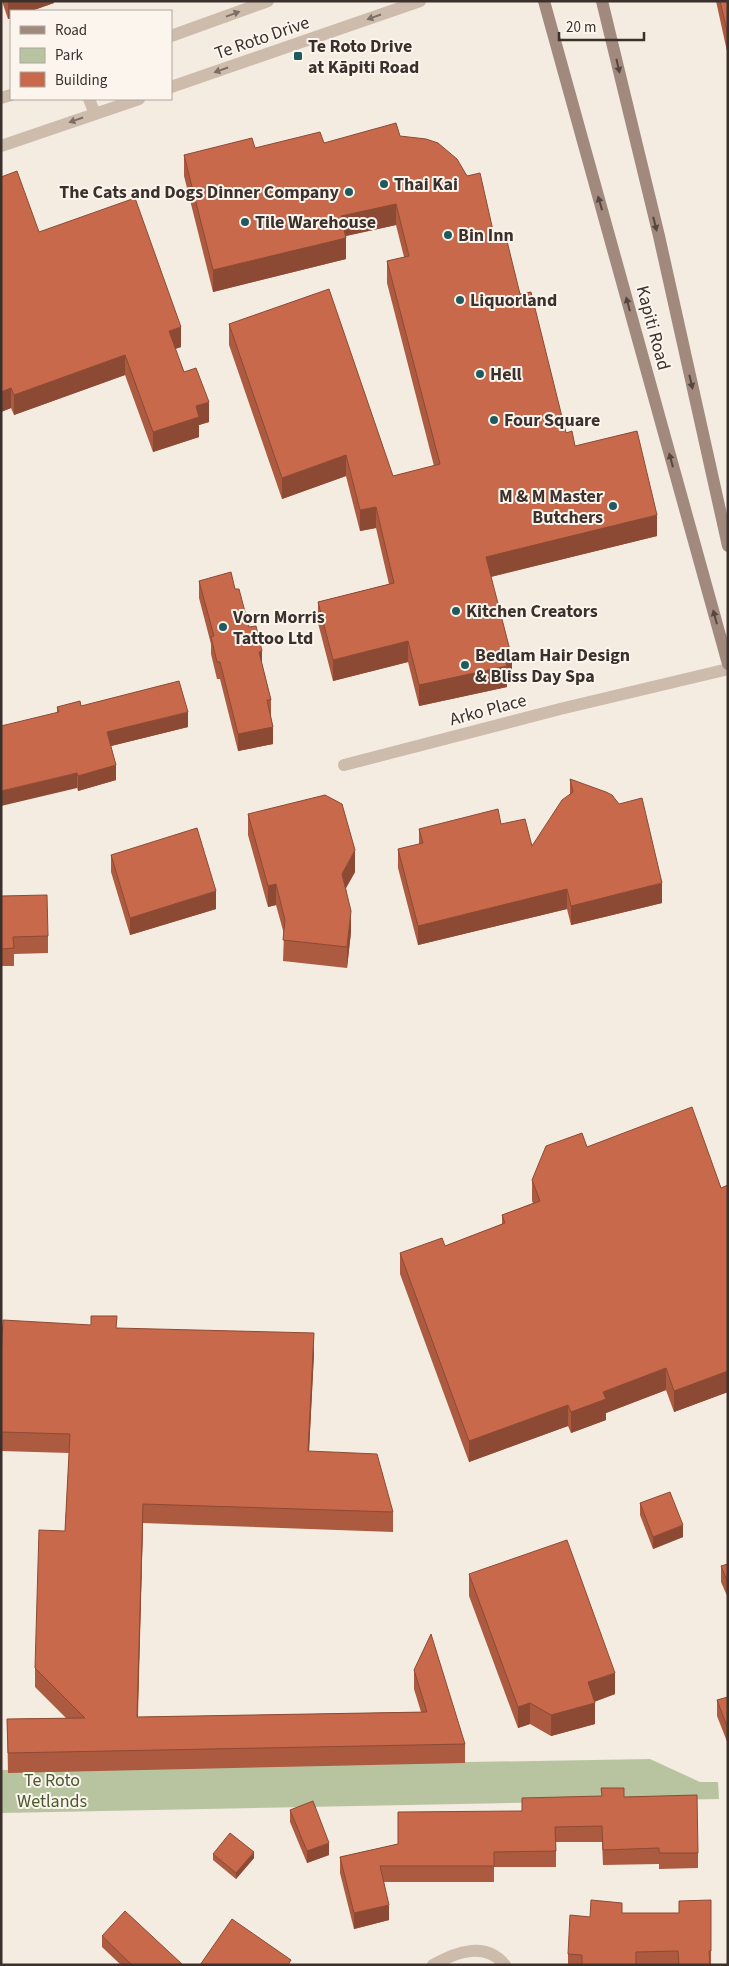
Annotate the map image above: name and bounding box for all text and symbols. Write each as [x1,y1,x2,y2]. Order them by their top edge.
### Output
legend [10,10,172,100]
street label: Te Roto Drive [211,10,313,66]
one-way arrow [226,10,241,17]
scale bar [559,10,644,42]
one-way arrow [366,13,381,21]
text: 20 m [566,17,596,38]
text: Road [55,20,87,41]
place label: Te Roto Drive at Kāpiti Road [308,34,419,80]
text: Park [55,45,84,66]
marker: Te Roto Drive at Kāpiti Road [292,50,304,62]
one-way arrow [614,58,622,73]
one-way arrow [213,67,228,74]
text: Building [55,70,108,91]
one-way arrow [68,117,83,125]
place label: Thai Kai [394,172,458,197]
marker: Thai Kai [378,178,390,190]
place label: The Cats and Dogs Dinner Company [59,180,340,205]
marker: The Cats and Dogs Dinner Company [343,186,355,198]
one-way arrow [596,195,604,211]
place label: Tile Warehouse [255,210,376,235]
marker: Tile Warehouse [239,216,251,228]
one-way arrow [651,216,659,231]
place label: Bin Inn [458,223,514,248]
marker: Bin Inn [442,229,454,241]
street label: Kapiti Road [630,283,676,373]
place label: Liquorland [470,288,557,313]
marker: Liquorland [454,294,466,306]
one-way arrow [624,296,632,311]
place label: Hell [490,362,522,387]
marker: Hell [474,368,486,380]
one-way arrow [687,375,695,390]
place label: Four Square [504,408,600,433]
marker: Four Square [488,414,500,426]
one-way arrow [667,453,675,468]
place label: M & M Master Butchers [499,484,604,530]
marker: M & M Master Butchers [607,500,619,512]
place label: Kitchen Creators [466,599,598,624]
place label: Vorn Morris Tattoo Ltd [232,605,325,651]
marker: Kitchen Creators [450,605,462,617]
one-way arrow [710,609,718,624]
marker: Vorn Morris Tattoo Ltd [217,621,229,633]
place label: Bedlam Hair Design & Bliss Day Spa [475,643,630,689]
marker: Bedlam Hair Design & Bliss Day Spa [459,659,471,671]
street label: Arko Place [447,688,529,732]
park label: Te Roto Wetlands [17,1768,87,1814]

